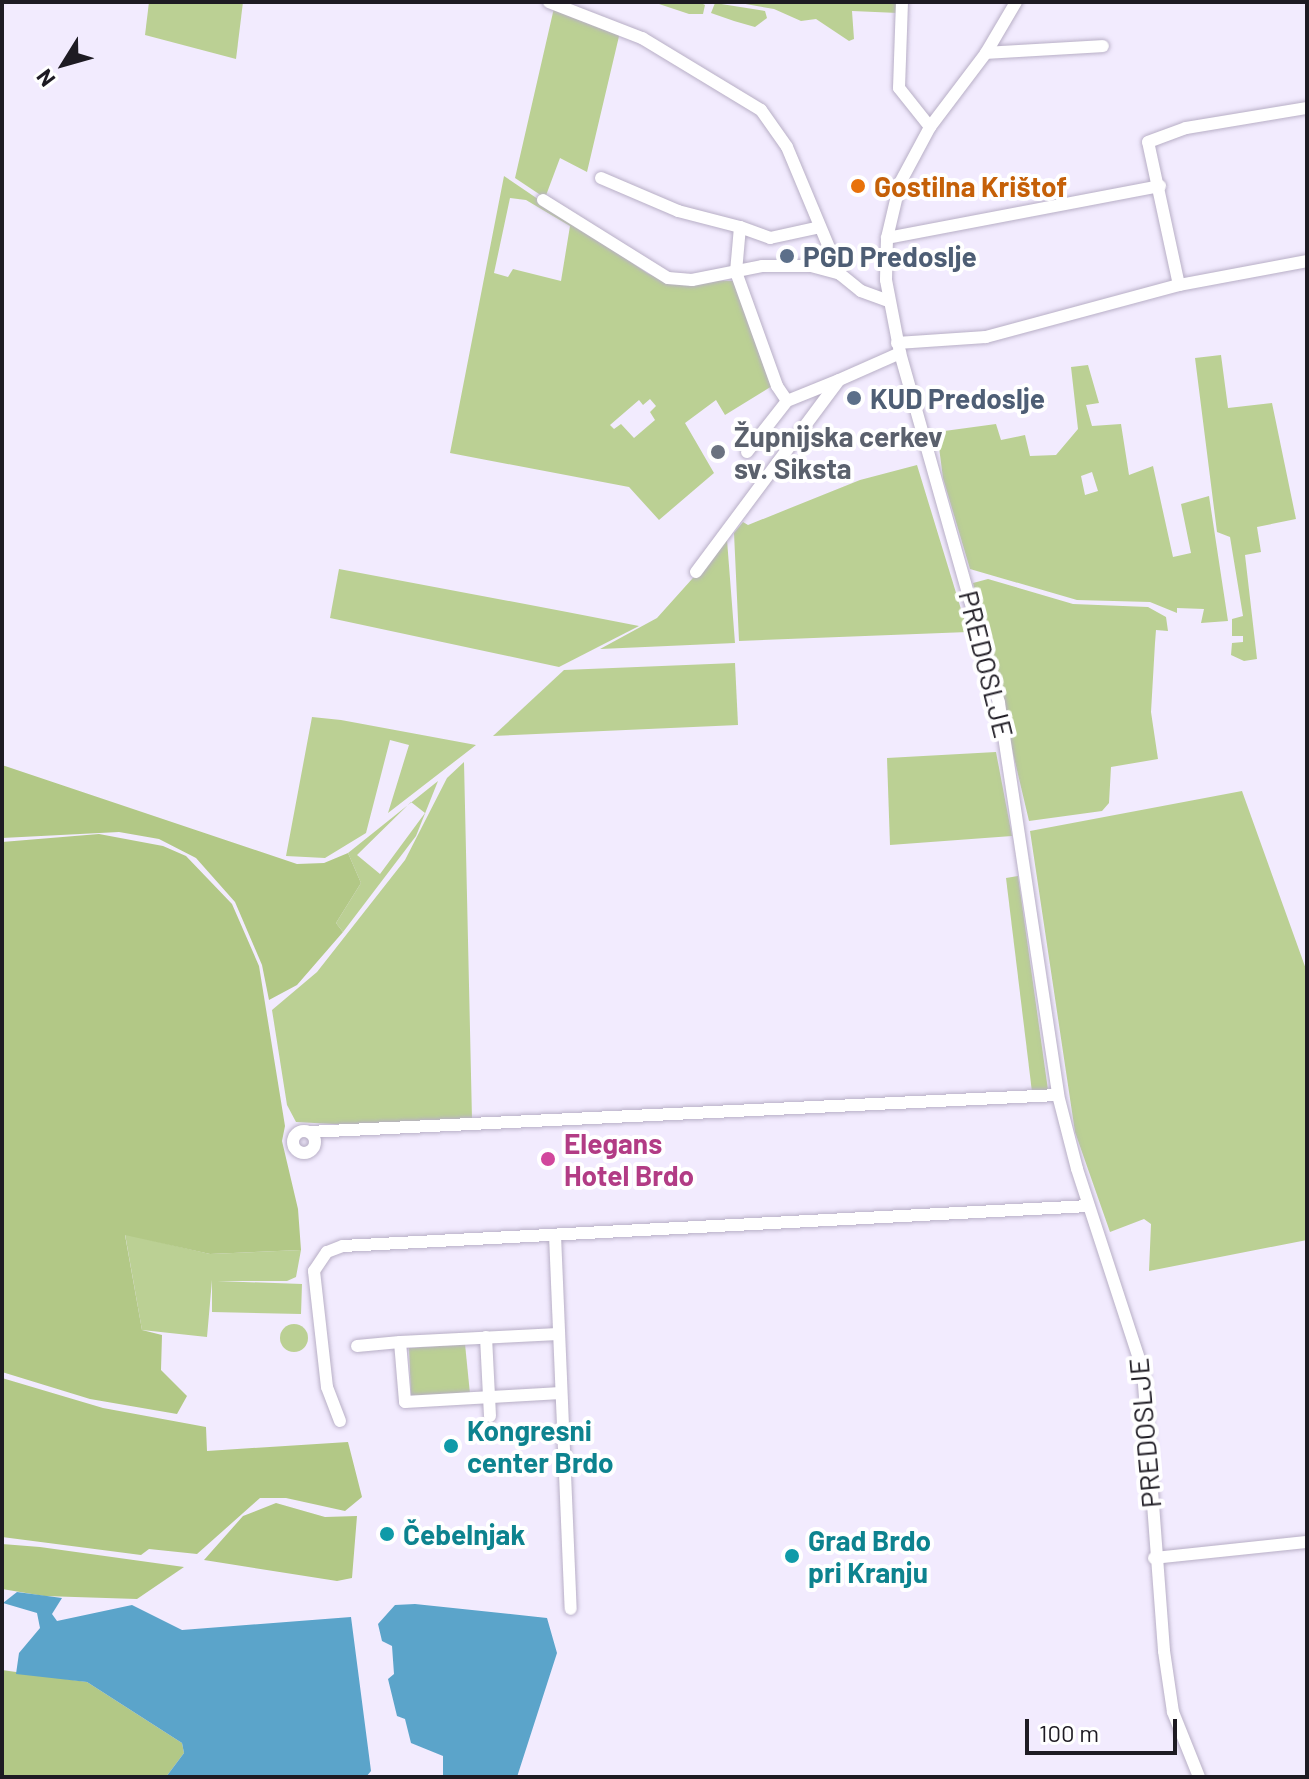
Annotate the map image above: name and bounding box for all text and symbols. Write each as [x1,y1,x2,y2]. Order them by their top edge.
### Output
north arrow [24,24,104,104]
text: N [30,65,60,92]
place label: Gostilna Krištof [874,169,1067,203]
marker: Gostilna Krištof [849,177,867,195]
place label: PGD Predoslje [803,239,977,273]
marker: PGD Predoslje [778,247,796,265]
place label: KUD Predoslje [870,381,1045,415]
marker: KUD Predoslje [845,389,863,407]
place label: Župnijska cerkev sv. Siksta [734,419,943,485]
marker: Župnijska cerkev sv. Siksta [709,443,727,461]
street label: PREDOSLJE [952,587,1022,741]
place label: Elegans Hotel Brdo [564,1126,694,1192]
marker: Elegans Hotel Brdo [539,1150,557,1168]
street label: PREDOSLJE [1121,1356,1167,1510]
place label: Kongresni center Brdo [467,1413,614,1479]
marker: Kongresni center Brdo [442,1437,460,1455]
place label: Čebelnjak [403,1517,525,1551]
place label: Grad Brdo pri Kranju [808,1523,931,1589]
marker: Čebelnjak [378,1525,396,1543]
marker: Grad Brdo pri Kranju [783,1547,801,1565]
scale bar [1029,1703,1181,1753]
text: 100 m [1039,1718,1099,1747]

